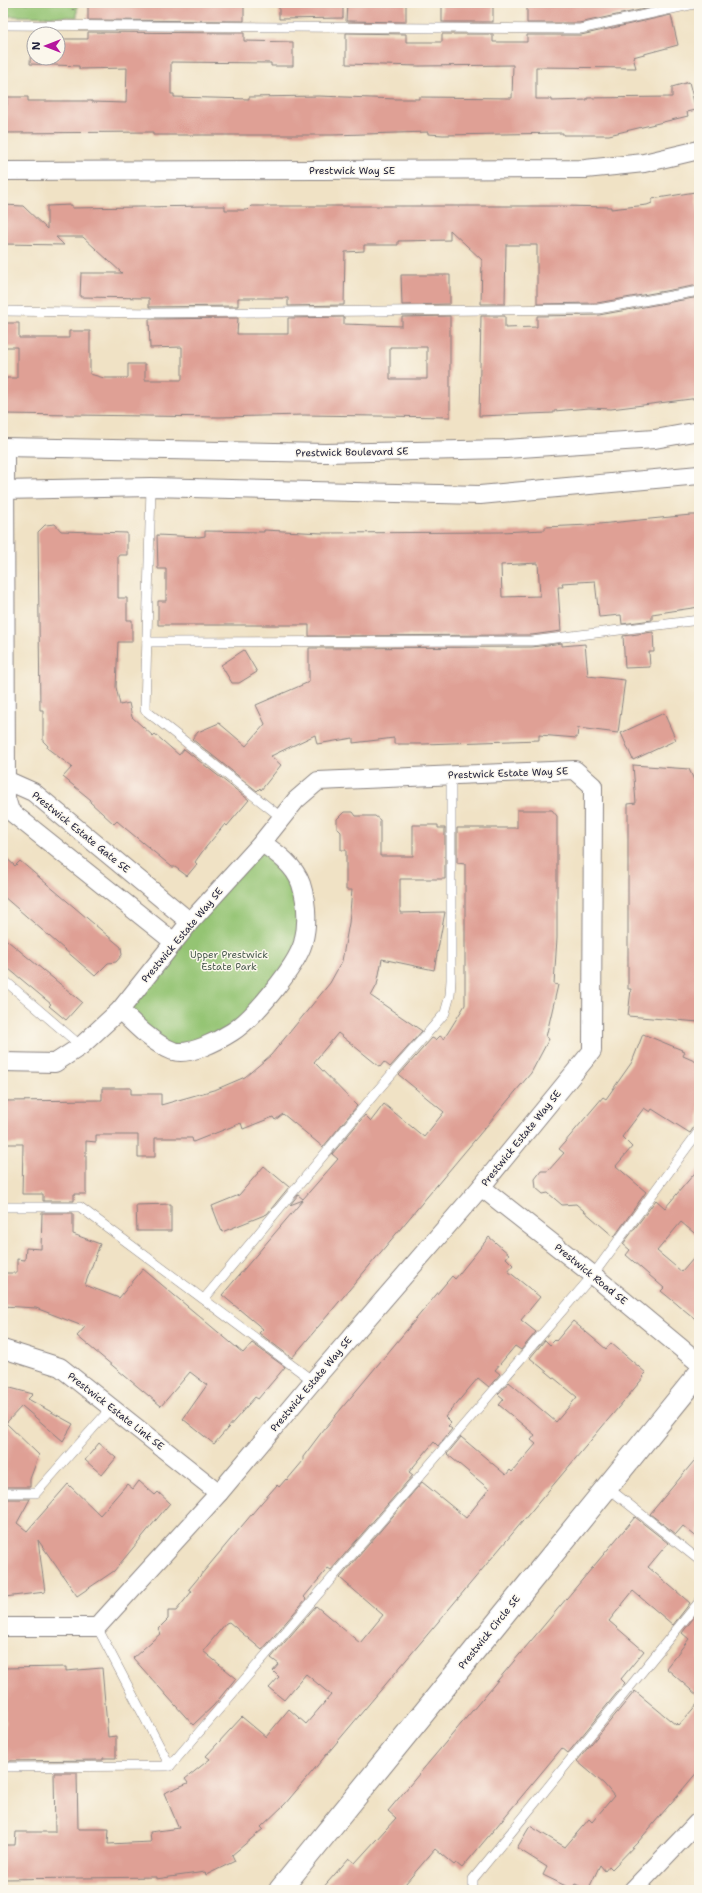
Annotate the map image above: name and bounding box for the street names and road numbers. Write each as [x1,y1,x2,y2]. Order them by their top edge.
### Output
street label: Prestwick Way SE [309,164,395,177]
street label: Prestwick Boulevard SE [295,445,409,459]
street label: Prestwick Estate Way SE [448,764,568,782]
street label: Prestwick Estate Gate SE [29,788,133,876]
street label: Prestwick Estate Way SE [138,885,226,985]
street label: Prestwick Estate Way SE [478,1087,564,1189]
street label: Prestwick Road SE [552,1241,630,1307]
street label: Prestwick Estate Way SE [267,1334,355,1434]
street label: Prestwick Estate Link SE [65,1369,167,1453]
street label: Prestwick Circle SE [455,1592,523,1672]

